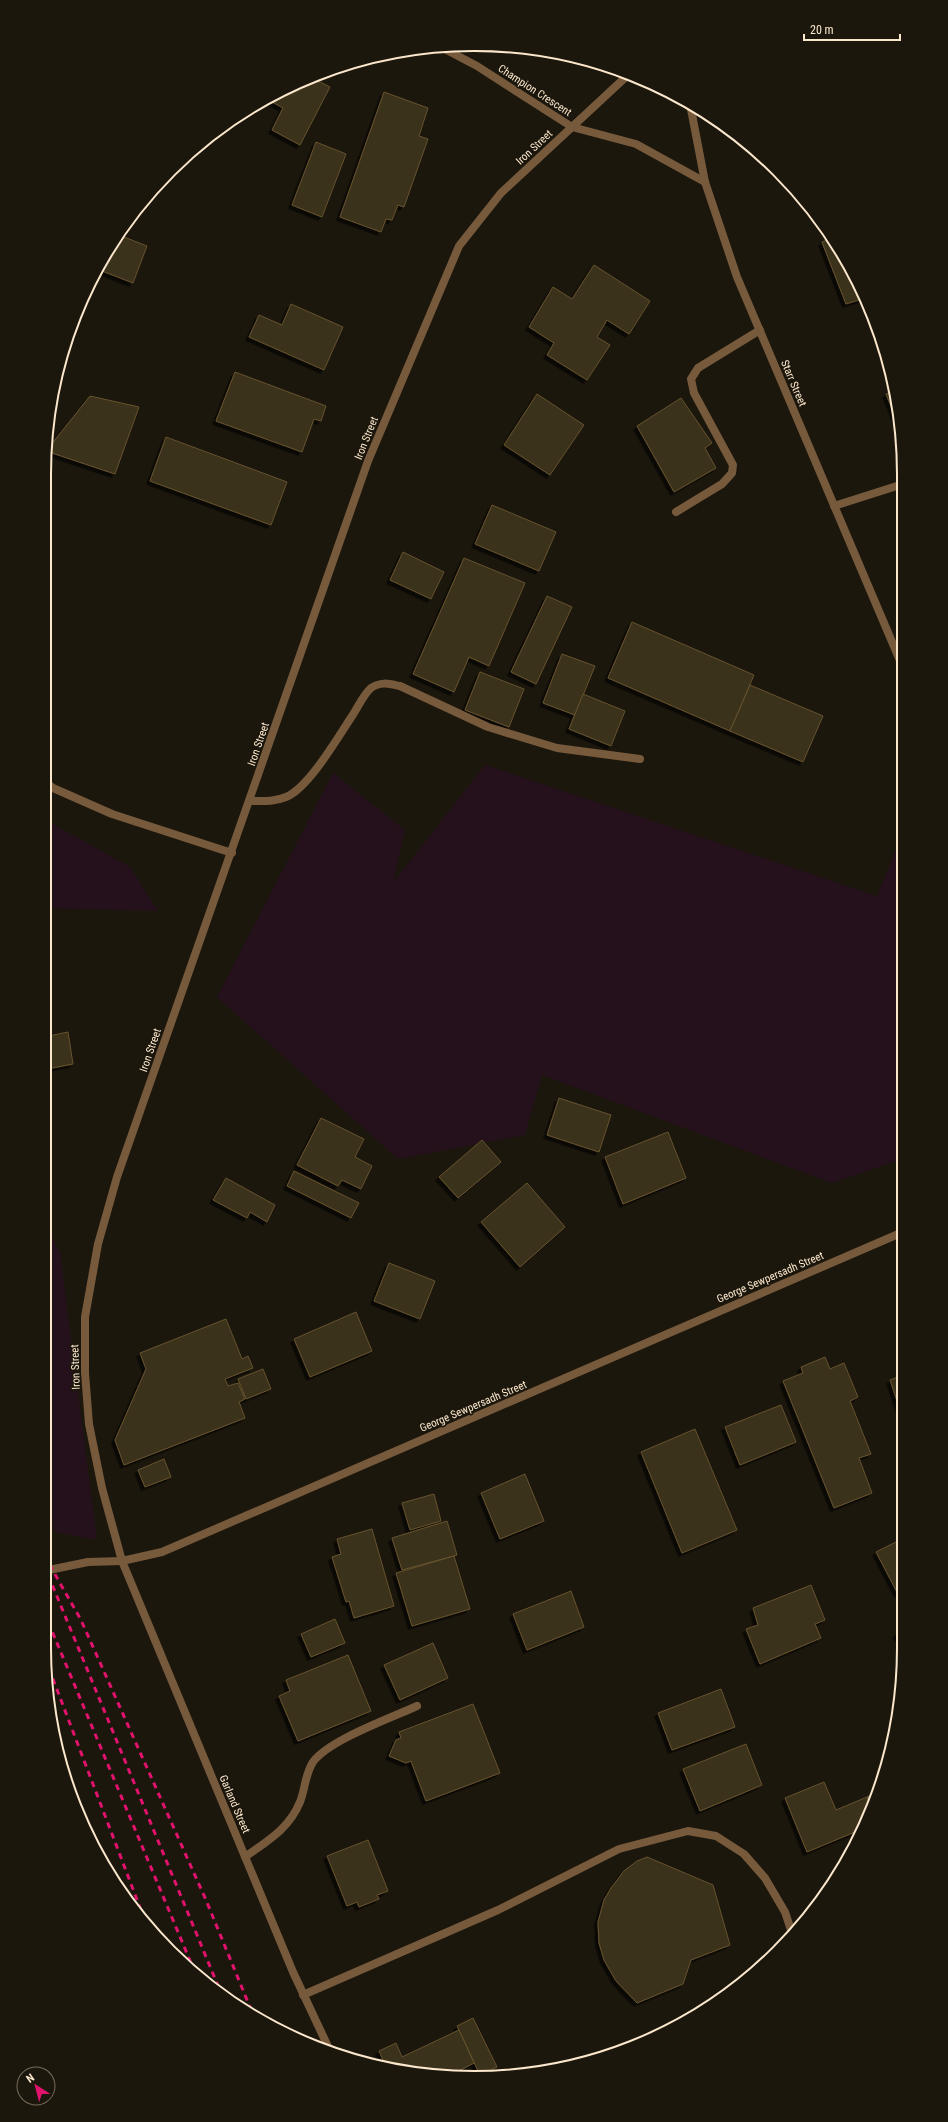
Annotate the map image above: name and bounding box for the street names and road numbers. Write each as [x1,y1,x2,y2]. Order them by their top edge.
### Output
street label: Champion Crescent [496,62,574,119]
street label: Iron Street [513,127,555,168]
street label: Starr Street [778,358,809,408]
street label: Iron Street [352,415,381,462]
street label: Iron Street [245,721,272,768]
street label: Iron Street [137,1027,164,1074]
street label: George Sewpersadh Street [715,1249,826,1306]
street label: Iron Street [68,1344,83,1390]
street label: George Sewpersadh Street [418,1378,529,1435]
street label: Garland Street [216,1773,253,1835]

